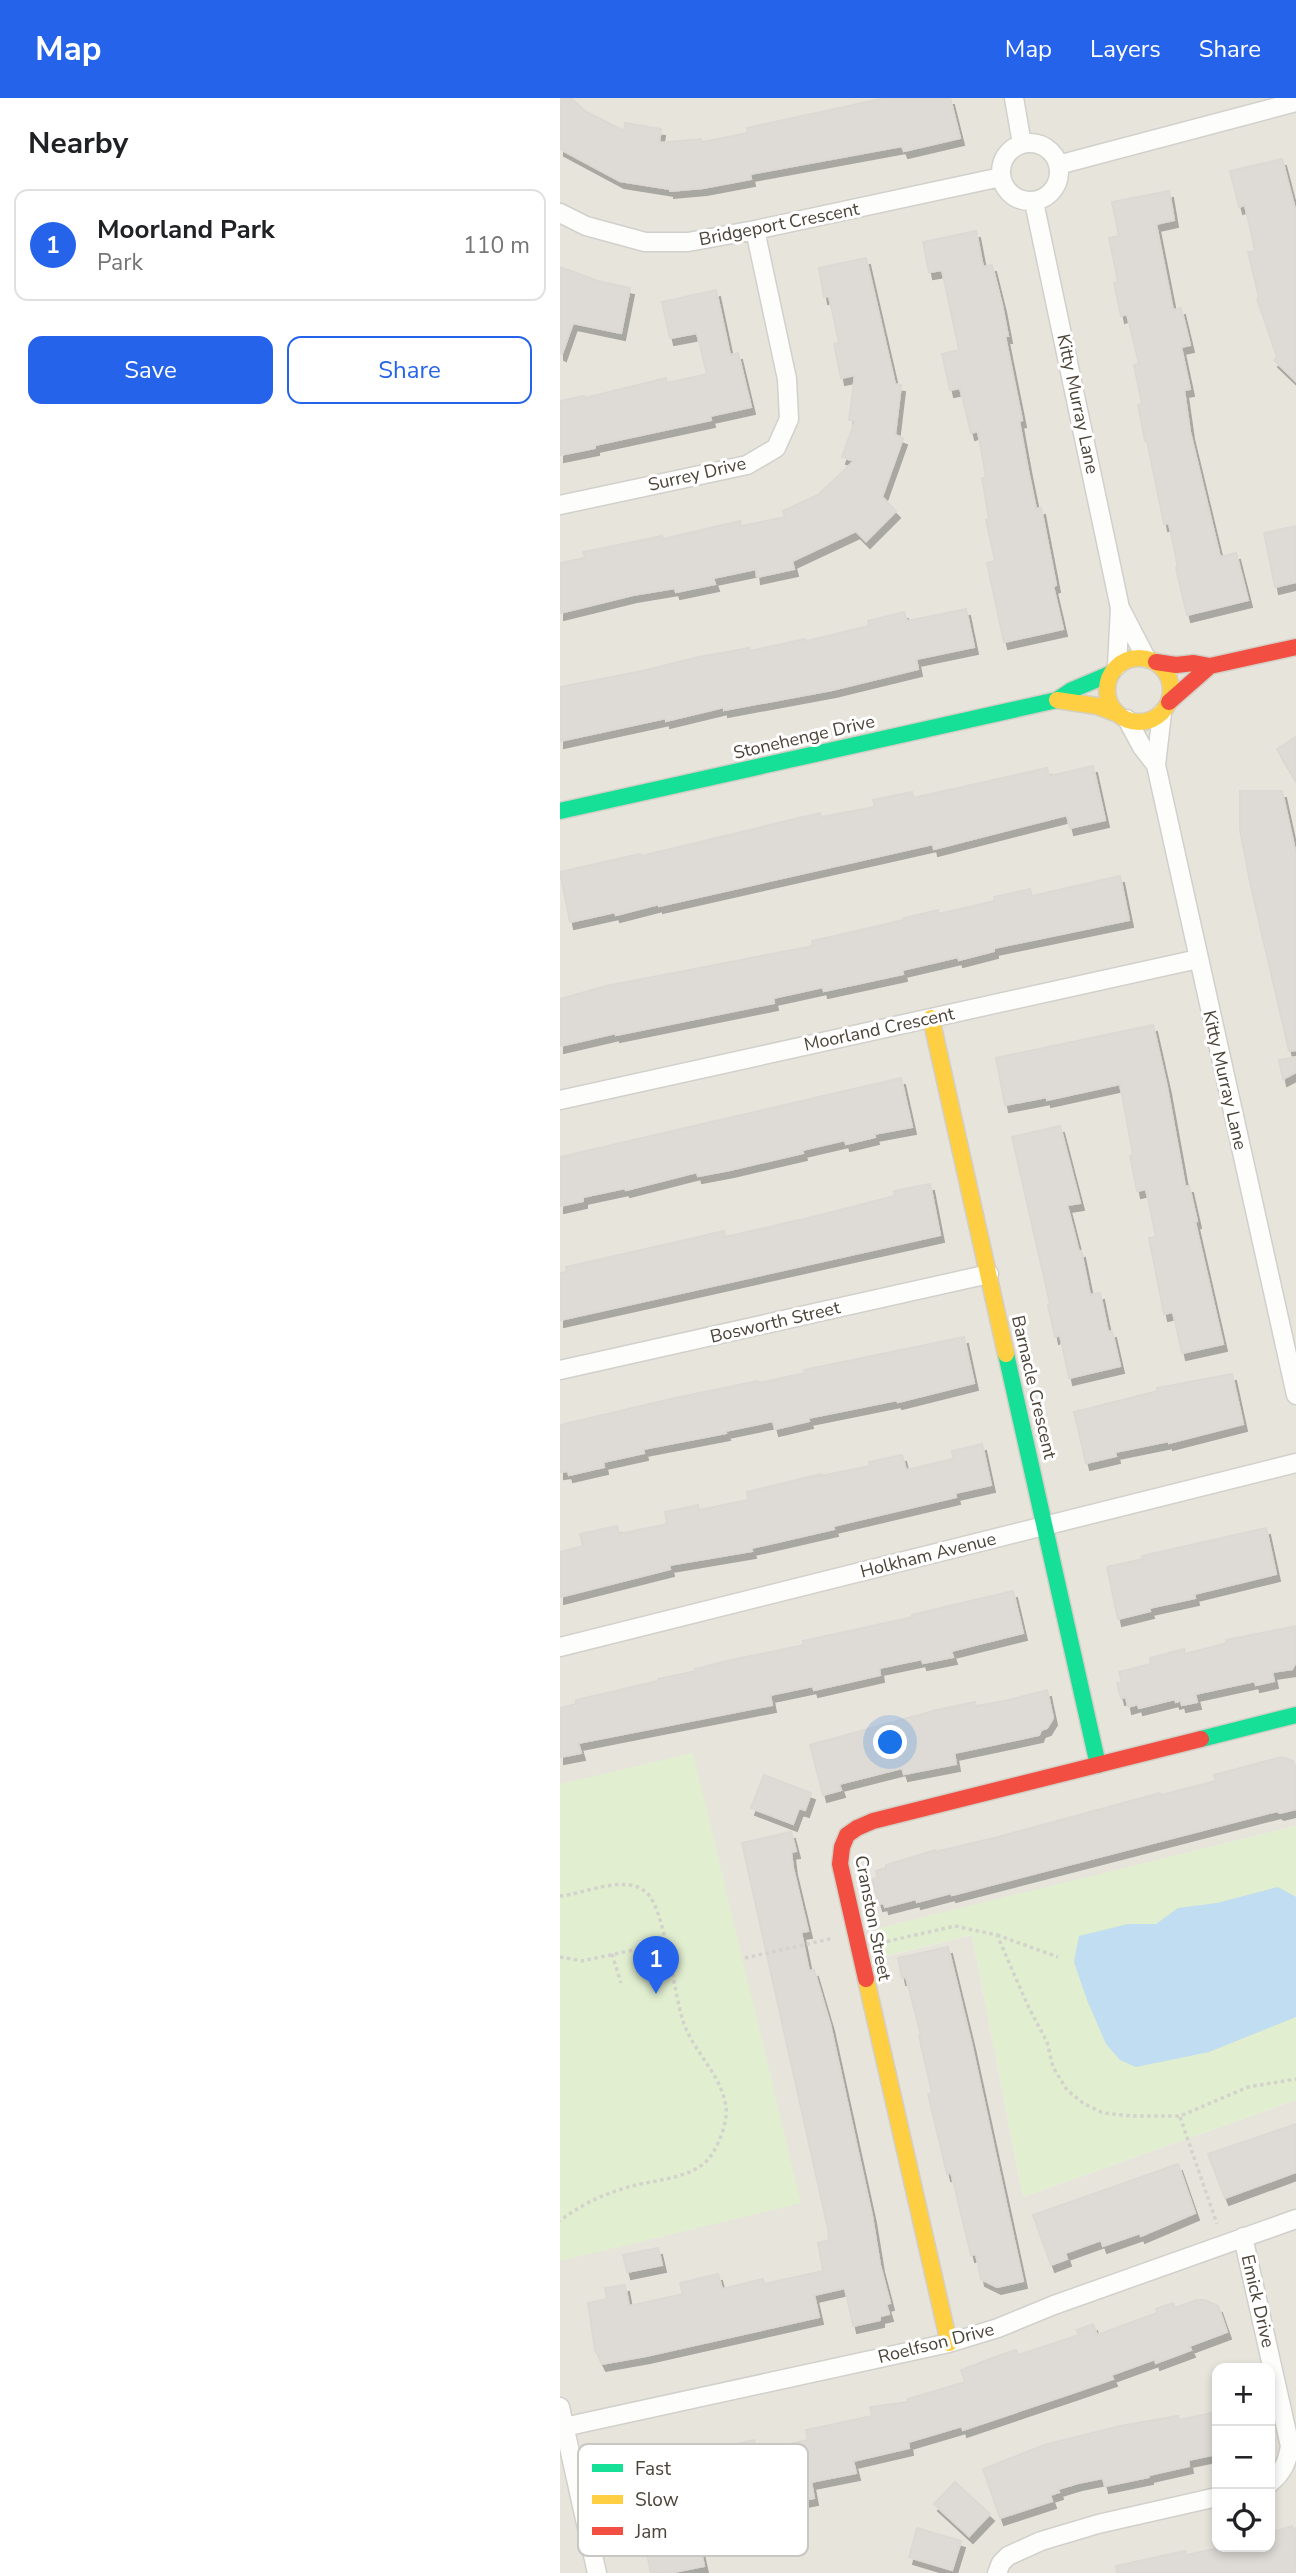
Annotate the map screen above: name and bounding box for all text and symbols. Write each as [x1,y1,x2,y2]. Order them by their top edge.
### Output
text: Map [35,27,102,72]
text: Map [1005,33,1052,65]
text: Layers [1090,33,1161,65]
text: Share [1199,33,1261,65]
text: Nearby [28,123,128,164]
street label: Bridgeport Crescent [697,197,862,251]
text: Moorland Park [97,212,275,247]
text: 1 [46,230,60,261]
text: 110 m [463,230,530,261]
text: Park [97,247,143,278]
street label: Kitty Murray Lane [1051,332,1105,476]
button: Save [28,336,273,404]
button: Share [287,336,532,404]
street label: Surrey Drive [646,451,748,497]
street label: Stonehenge Drive [731,709,877,765]
street label: Moorland Crescent [802,1001,957,1057]
street label: Kitty Murray Lane [1197,1008,1253,1152]
street label: Bosworth Street [708,1295,843,1349]
street label: Barnacle Crescent [1006,1313,1062,1462]
street label: Holkham Avenue [858,1527,998,1583]
your location [873,1725,907,1759]
street label: Cranston Street [849,1853,897,1983]
pin: 1 [633,1936,679,1994]
street label: Emick Drive [1236,2252,1280,2350]
street label: Roelfson Drive [875,2317,997,2369]
map controls [1212,2363,1275,2552]
button: + [1212,2363,1275,2426]
button: − [1212,2426,1275,2489]
legend [578,2444,808,2556]
text: Fast [635,2456,671,2482]
text: Slow [635,2487,679,2513]
button: locate [1212,2489,1275,2552]
text: Jam [634,2519,668,2545]

